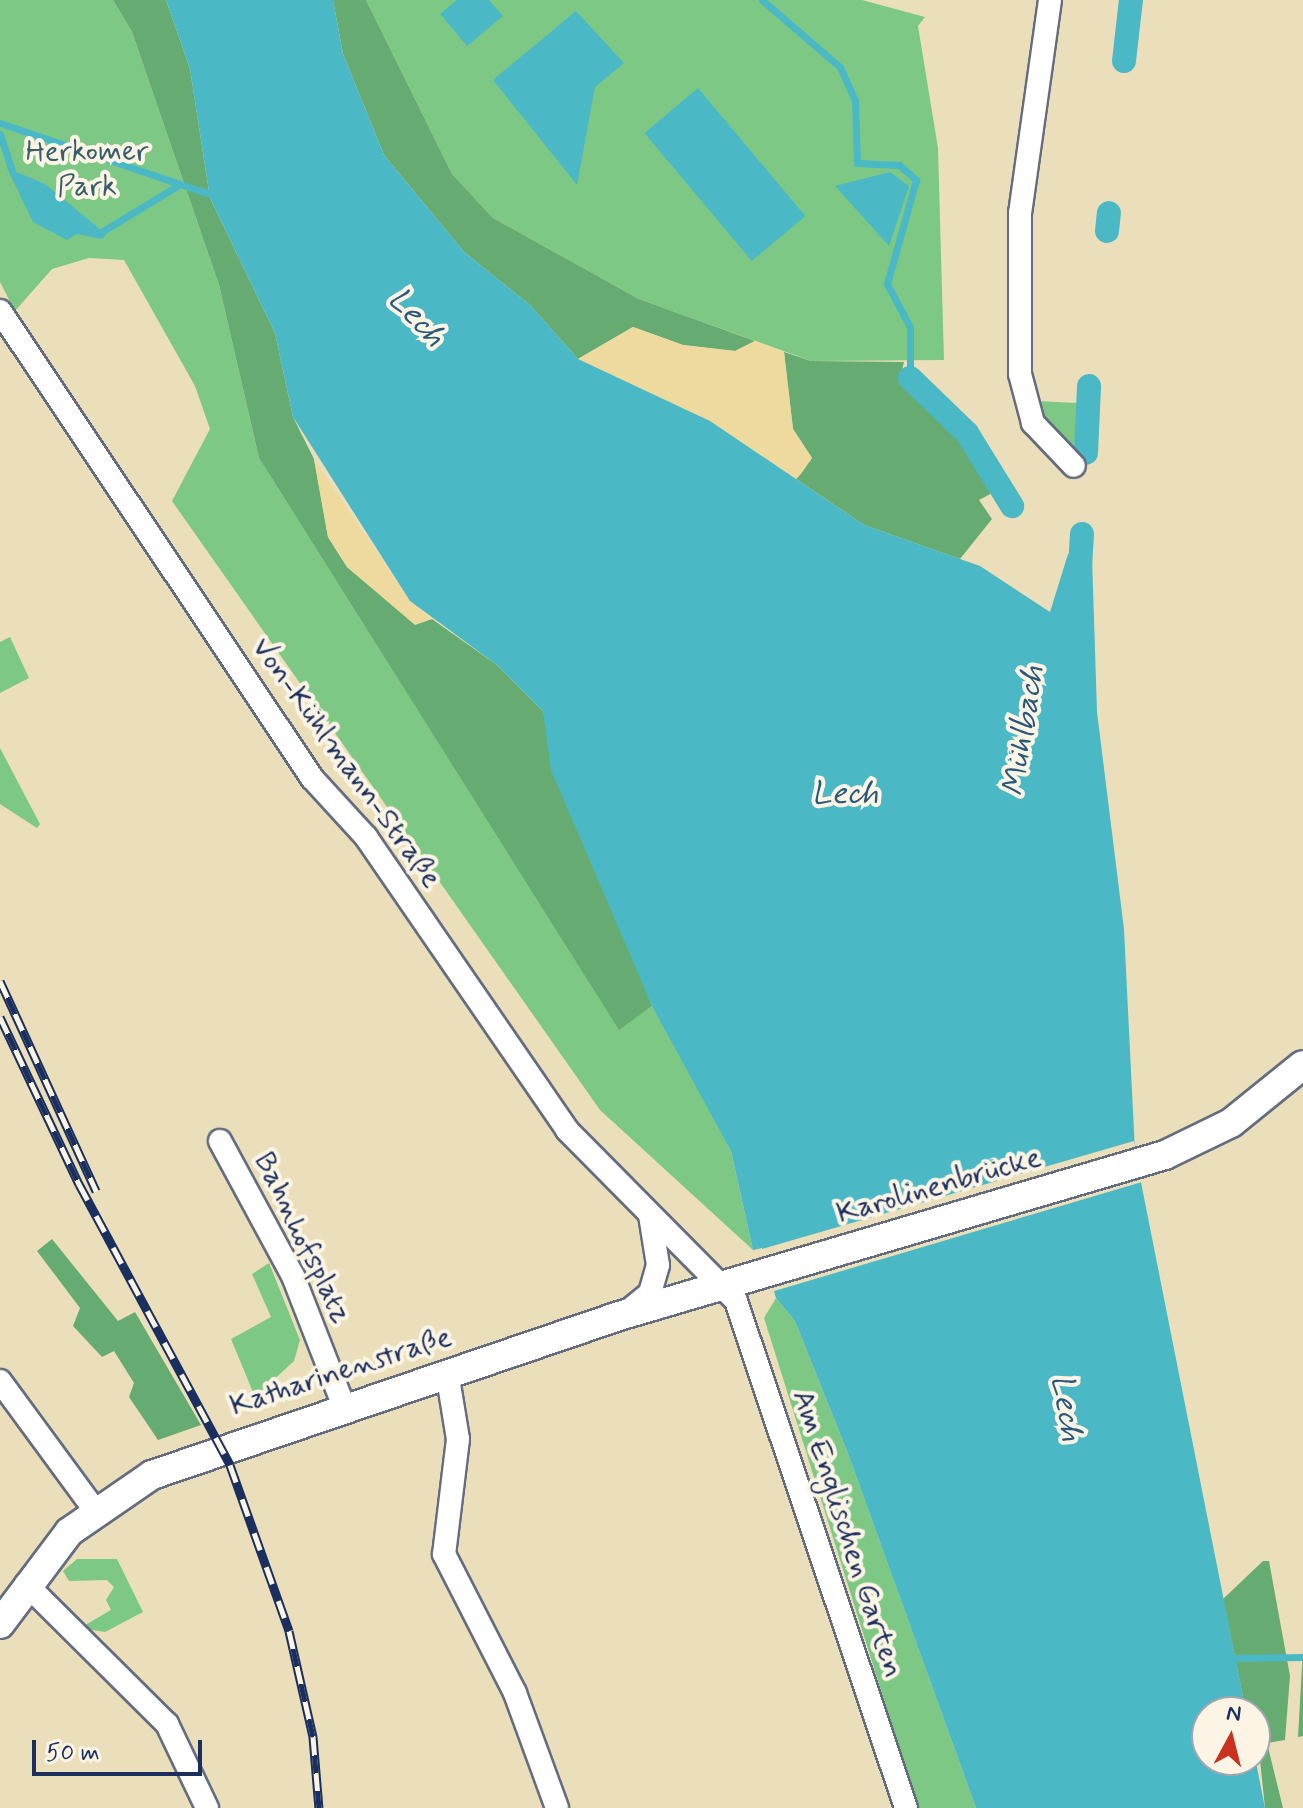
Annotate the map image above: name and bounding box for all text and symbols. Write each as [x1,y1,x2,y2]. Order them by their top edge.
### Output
park label: Herkomer Park [26,134,148,204]
water label: Lech [379,280,453,356]
street label: Von-Kühlmann-Straße [243,631,449,895]
water label: Mühlbach [995,663,1053,799]
water label: Lech [812,775,878,813]
street label: Karolinenbrücke [833,1140,1045,1232]
street label: Bahnhofsplatz [245,1147,359,1329]
street label: Katharinenstraße [226,1319,456,1425]
water label: Lech [1042,1372,1090,1444]
street label: Am Englischen Garten [786,1393,908,1675]
north arrow [1191,1696,1271,1776]
text: N [1225,1699,1243,1729]
scale bar [36,1724,206,1774]
text: 50 m [46,1738,100,1769]

